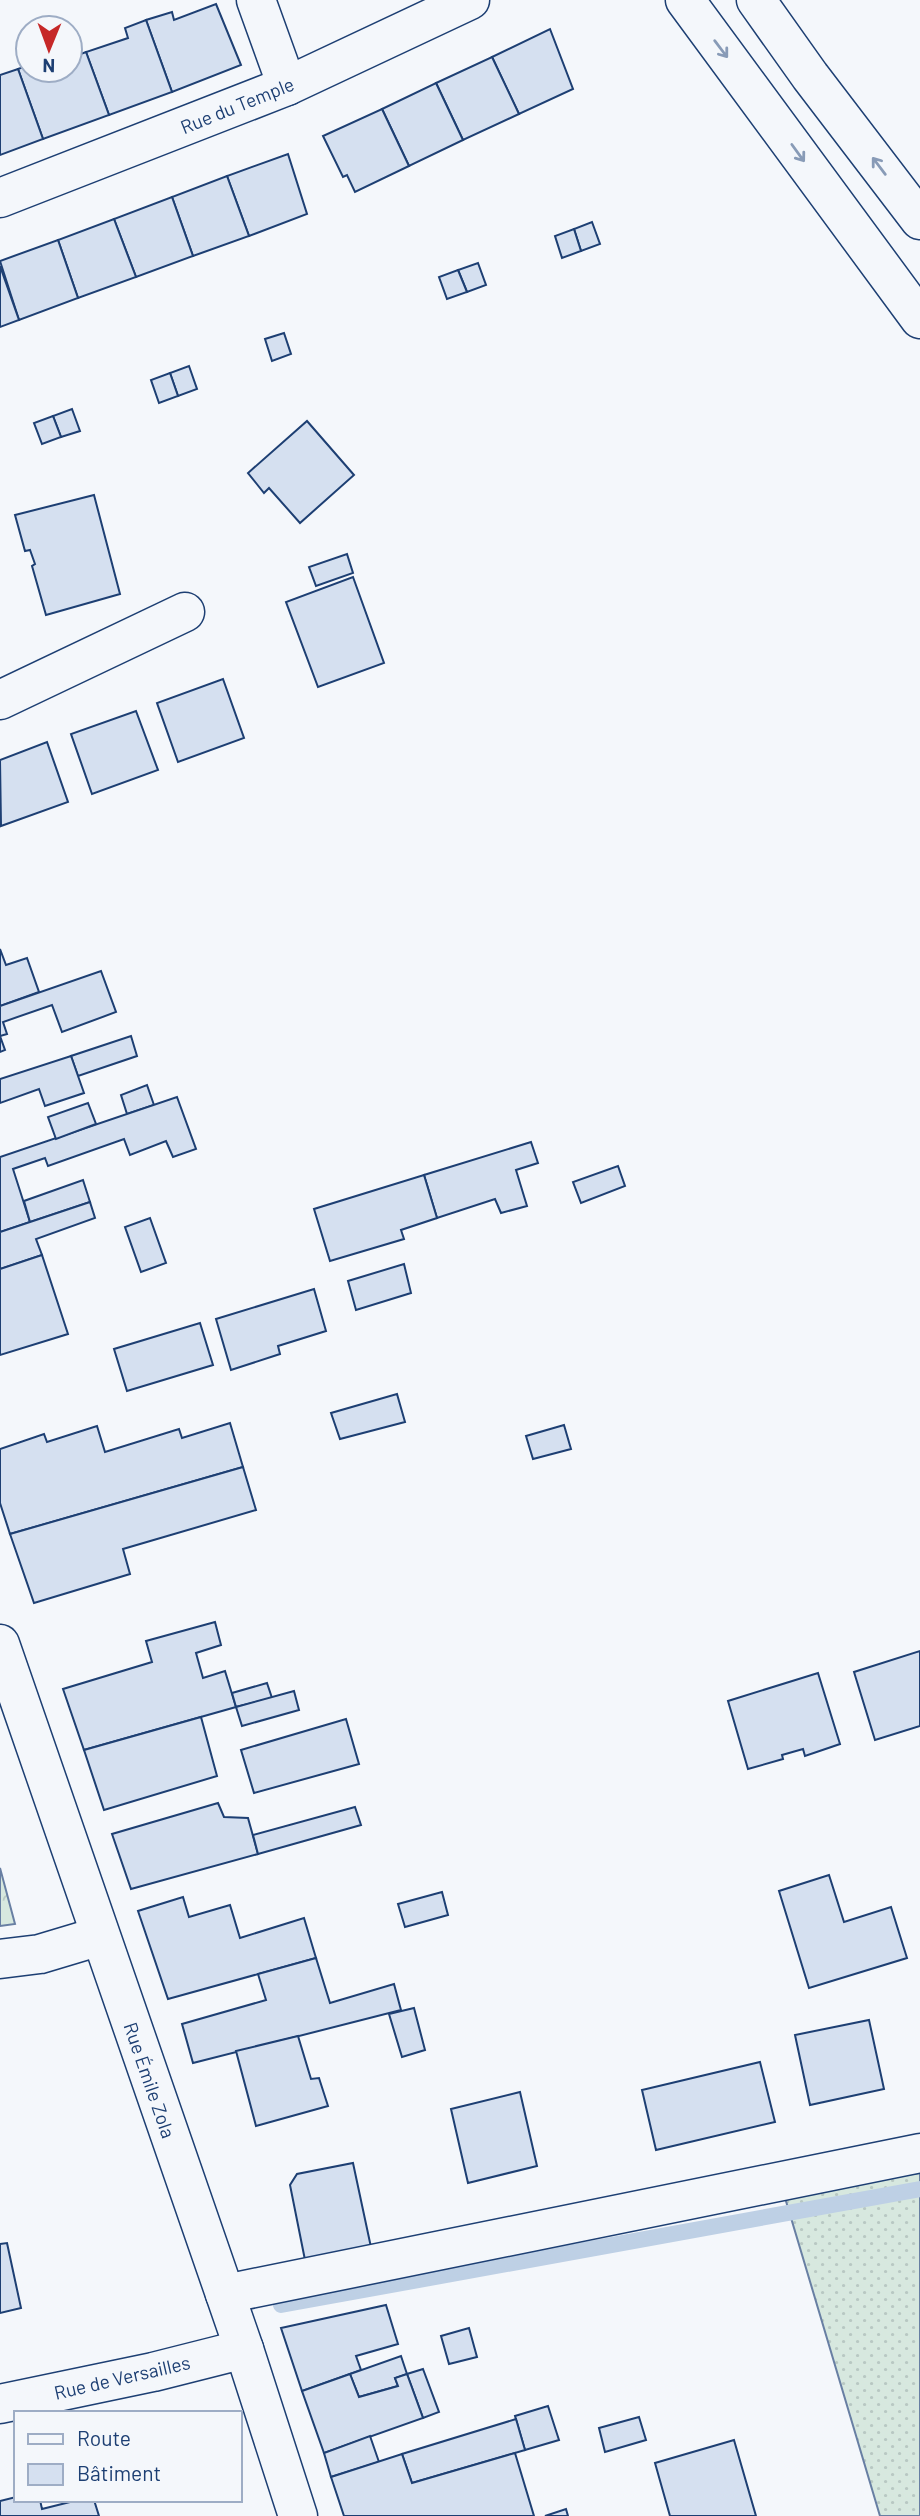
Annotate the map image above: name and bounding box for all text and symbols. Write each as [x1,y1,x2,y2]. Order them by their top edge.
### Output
north arrow [14,14,84,84]
one-way arrow [714,39,729,58]
text: N [42,55,55,78]
street label: Rue du Temple [177,72,297,138]
one-way arrow [791,143,806,162]
one-way arrow [871,157,886,176]
street label: Rue Émile Zola [119,2019,181,2141]
street label: Rue de Versailles [52,2350,192,2404]
legend [14,2411,242,2502]
text: Route [77,2425,131,2450]
text: Bâtiment [77,2460,161,2485]

